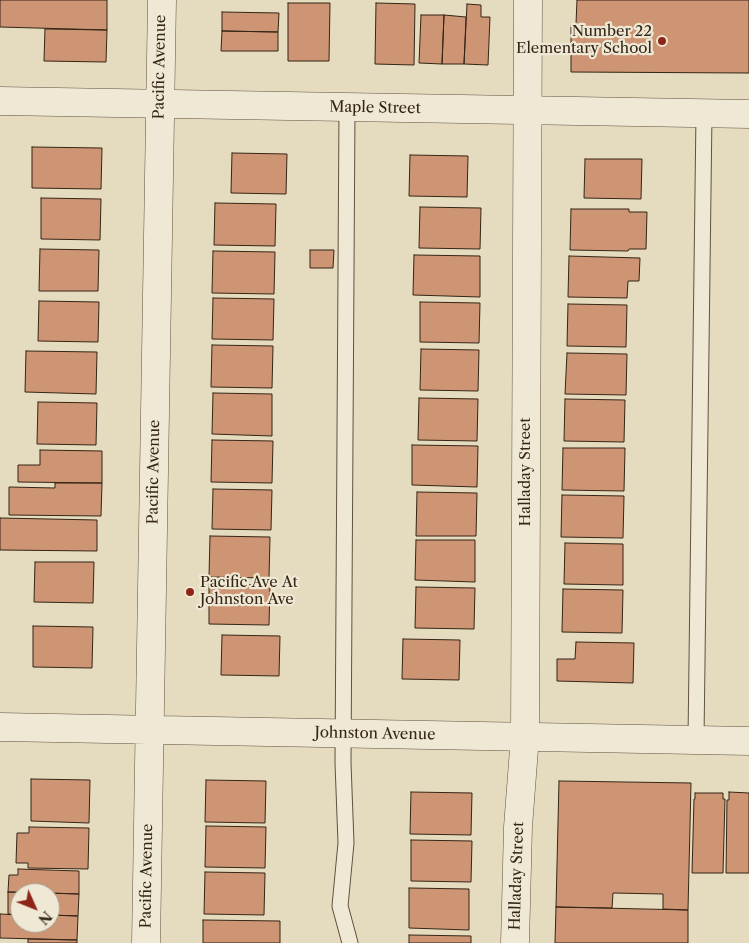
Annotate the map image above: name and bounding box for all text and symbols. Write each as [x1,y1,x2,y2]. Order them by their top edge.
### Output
street label: Pacific Avenue [150,15,170,119]
place label: Number 22 Elementary School [516,23,652,58]
marker: Number 22 Elementary School [656,35,668,47]
street label: Maple Street [329,98,421,118]
street label: Halladay Street [517,418,535,526]
street label: Pacific Avenue [144,420,164,524]
place label: Pacific Ave At Johnston Ave [200,574,298,609]
marker: Pacific Ave At Johnston Ave [184,586,196,598]
street label: Johnston Avenue [314,724,436,744]
street label: Halladay Street [506,821,528,931]
street label: Pacific Avenue [137,824,157,928]
north arrow [10,883,60,933]
text: N [34,907,56,928]

